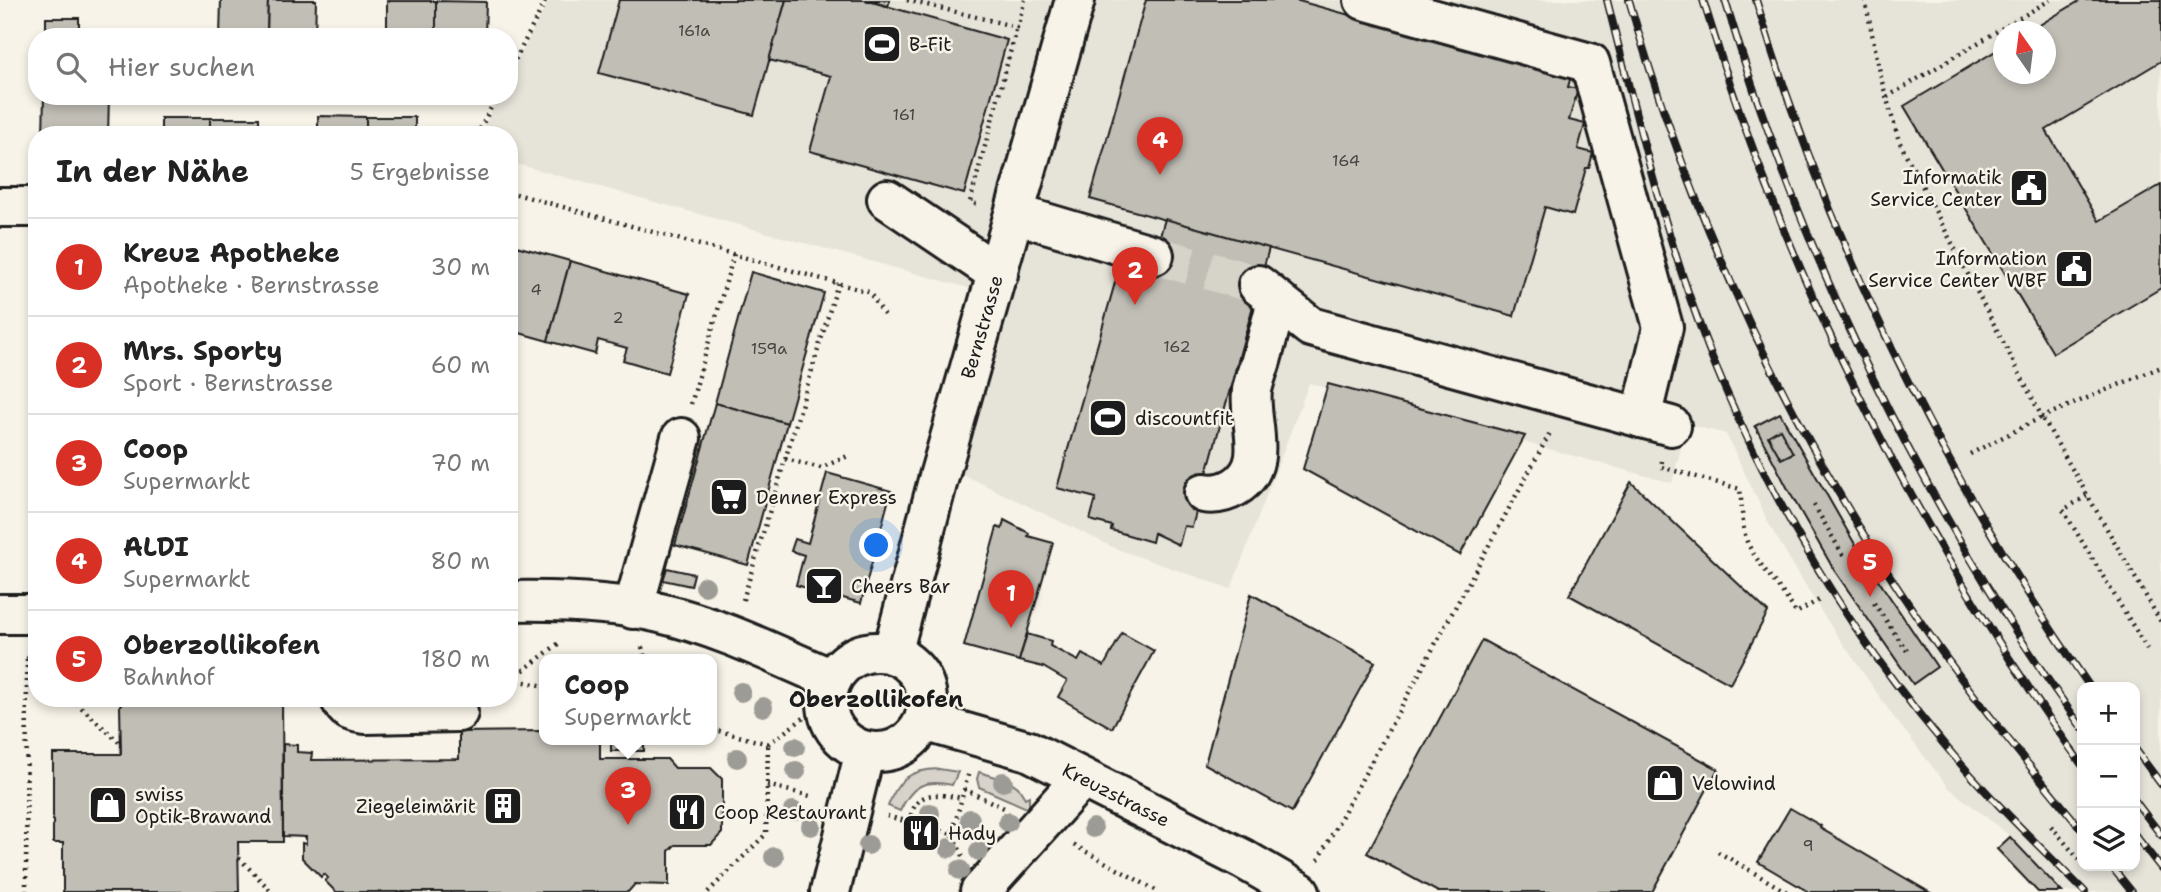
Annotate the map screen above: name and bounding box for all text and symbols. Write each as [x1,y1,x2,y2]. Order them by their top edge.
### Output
house number: 161a [678,20,710,41]
north arrow [1993,21,2056,84]
sports icon: B-Fit [861,23,903,65]
search box [28,28,518,105]
place label: B-Fit [909,32,952,57]
icon: search [52,48,90,86]
text: Hier suchen [108,49,255,84]
house number: 161 [893,104,915,125]
pin: 4 [1137,117,1183,175]
house number: 164 [1332,150,1360,171]
text: In der Nähe [56,151,249,192]
text: 5 Ergebnisse [350,157,490,187]
place label: Informatik Service Center [1870,165,2002,212]
public building icon: Informatik Service Center [2008,167,2050,209]
text: Kreuz Apotheke [123,235,340,270]
place label: Information Service Center WBF [1868,246,2047,293]
pin: 2 [1112,247,1158,305]
public building icon: Information Service Center WBF [2053,248,2095,290]
text: 1 [74,252,84,282]
text: 30 m [431,252,490,282]
text: Apotheke · Bernstrasse [123,270,380,300]
street label: Bernstrasse [955,272,1009,382]
house number: 4 [530,279,542,300]
house number: 2 [612,307,624,328]
text: Mrs. Sporty [123,333,283,368]
house number: 162 [1163,336,1191,357]
house number: 159a [751,338,787,359]
text: 2 [71,350,87,380]
text: 60 m [431,350,490,380]
text: Sport · Bernstrasse [123,368,334,398]
sports icon: discountfit [1087,397,1129,439]
place label: discountfit [1135,406,1233,431]
text: Coop [123,431,188,466]
text: 3 [71,448,87,478]
text: 70 m [431,448,490,478]
text: Supermarkt [123,466,251,496]
supermarket icon: Denner Express [708,476,750,518]
place label: Denner Express [756,485,897,510]
your location [859,528,893,562]
text: ALDI [123,529,189,564]
pin: 5 [1847,539,1893,597]
text: 4 [71,546,87,576]
text: 80 m [431,546,490,576]
text: Supermarkt [123,564,251,594]
bar icon: Cheers Bar [803,565,845,607]
pin: 1 [988,570,1034,628]
place label: Cheers Bar [851,574,951,599]
text: Oberzollikofen [123,627,320,662]
text: 5 [72,644,86,674]
text: 180 m [421,644,490,674]
popup [539,654,717,745]
text: Bahnhof [123,662,215,692]
text: Coop [564,667,629,702]
map controls [2077,682,2140,871]
button: + [2077,682,2140,745]
district label: Oberzollikofen [789,684,963,714]
text: Supermarkt [564,702,692,732]
button: − [2077,745,2140,808]
street label: Kreuzstrasse [1058,757,1174,833]
shop icon: Velowind [1644,762,1686,804]
pin: 3 [605,767,651,825]
place label: Velowind [1692,771,1776,796]
place label: swiss Optik-Brawand [135,782,271,829]
shop icon: swiss Optik-Brawand [87,784,129,826]
building icon: Ziegeleimärit [482,785,524,827]
restaurant icon: Coop Restaurant [666,791,708,833]
place label: Ziegeleimärit [356,794,476,819]
place label: Coop Restaurant [714,800,867,825]
button: layers [2077,808,2140,871]
restaurant icon: Hady [900,812,942,854]
place label: Hady [948,821,996,846]
house number: 9 [1802,835,1814,856]

